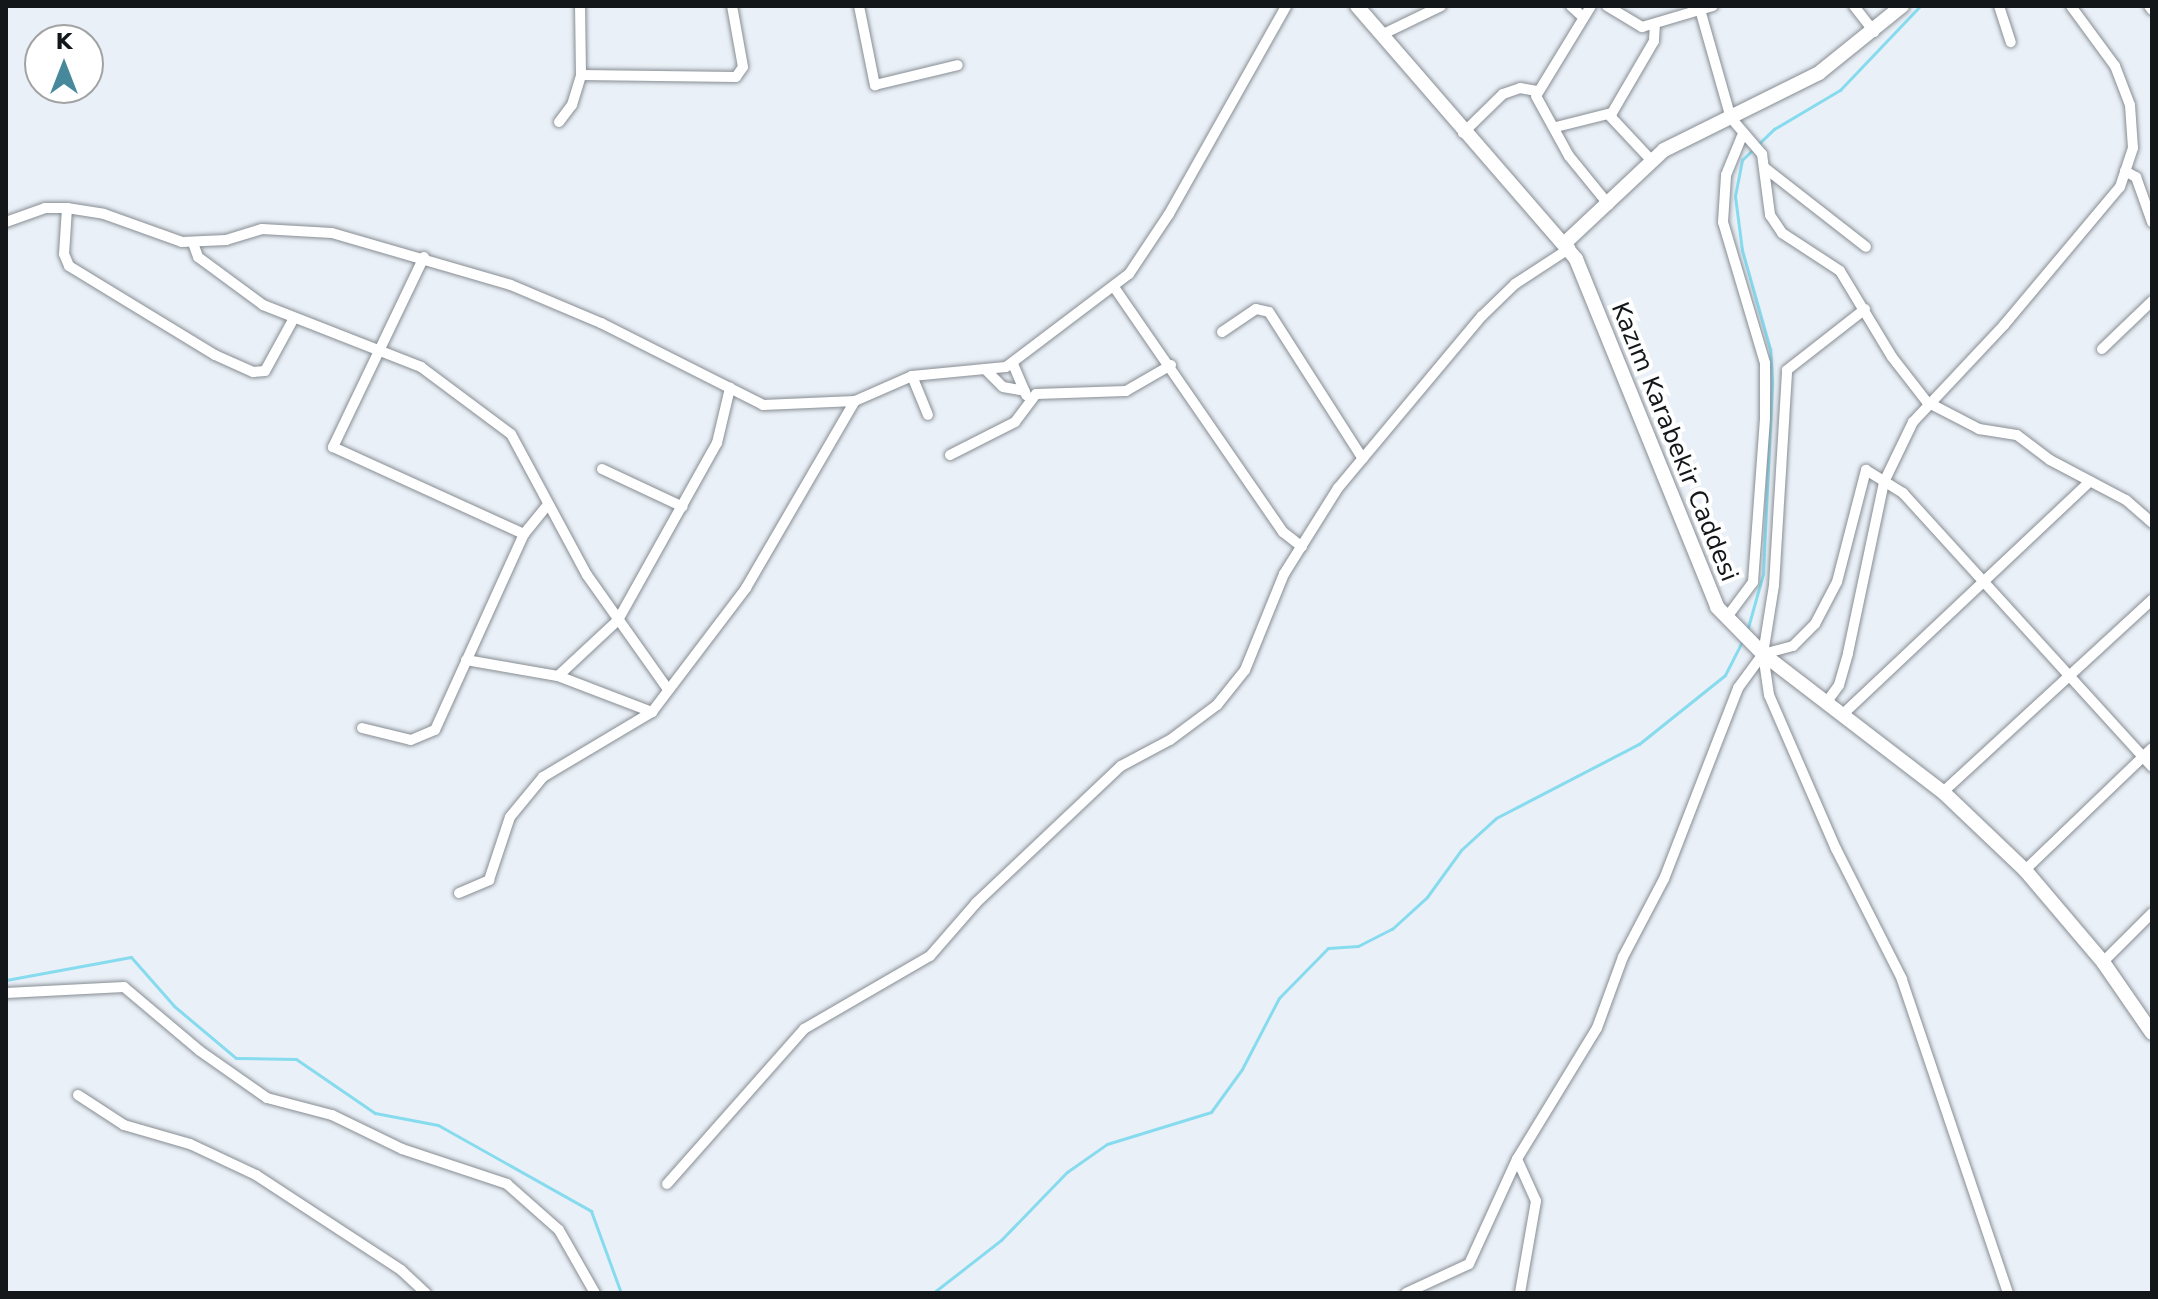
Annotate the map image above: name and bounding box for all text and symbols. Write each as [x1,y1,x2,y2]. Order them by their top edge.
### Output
north arrow [24,24,104,104]
text: K [55,29,73,54]
street label: Kazım Karabekir Caddesi [1605,298,1743,586]

